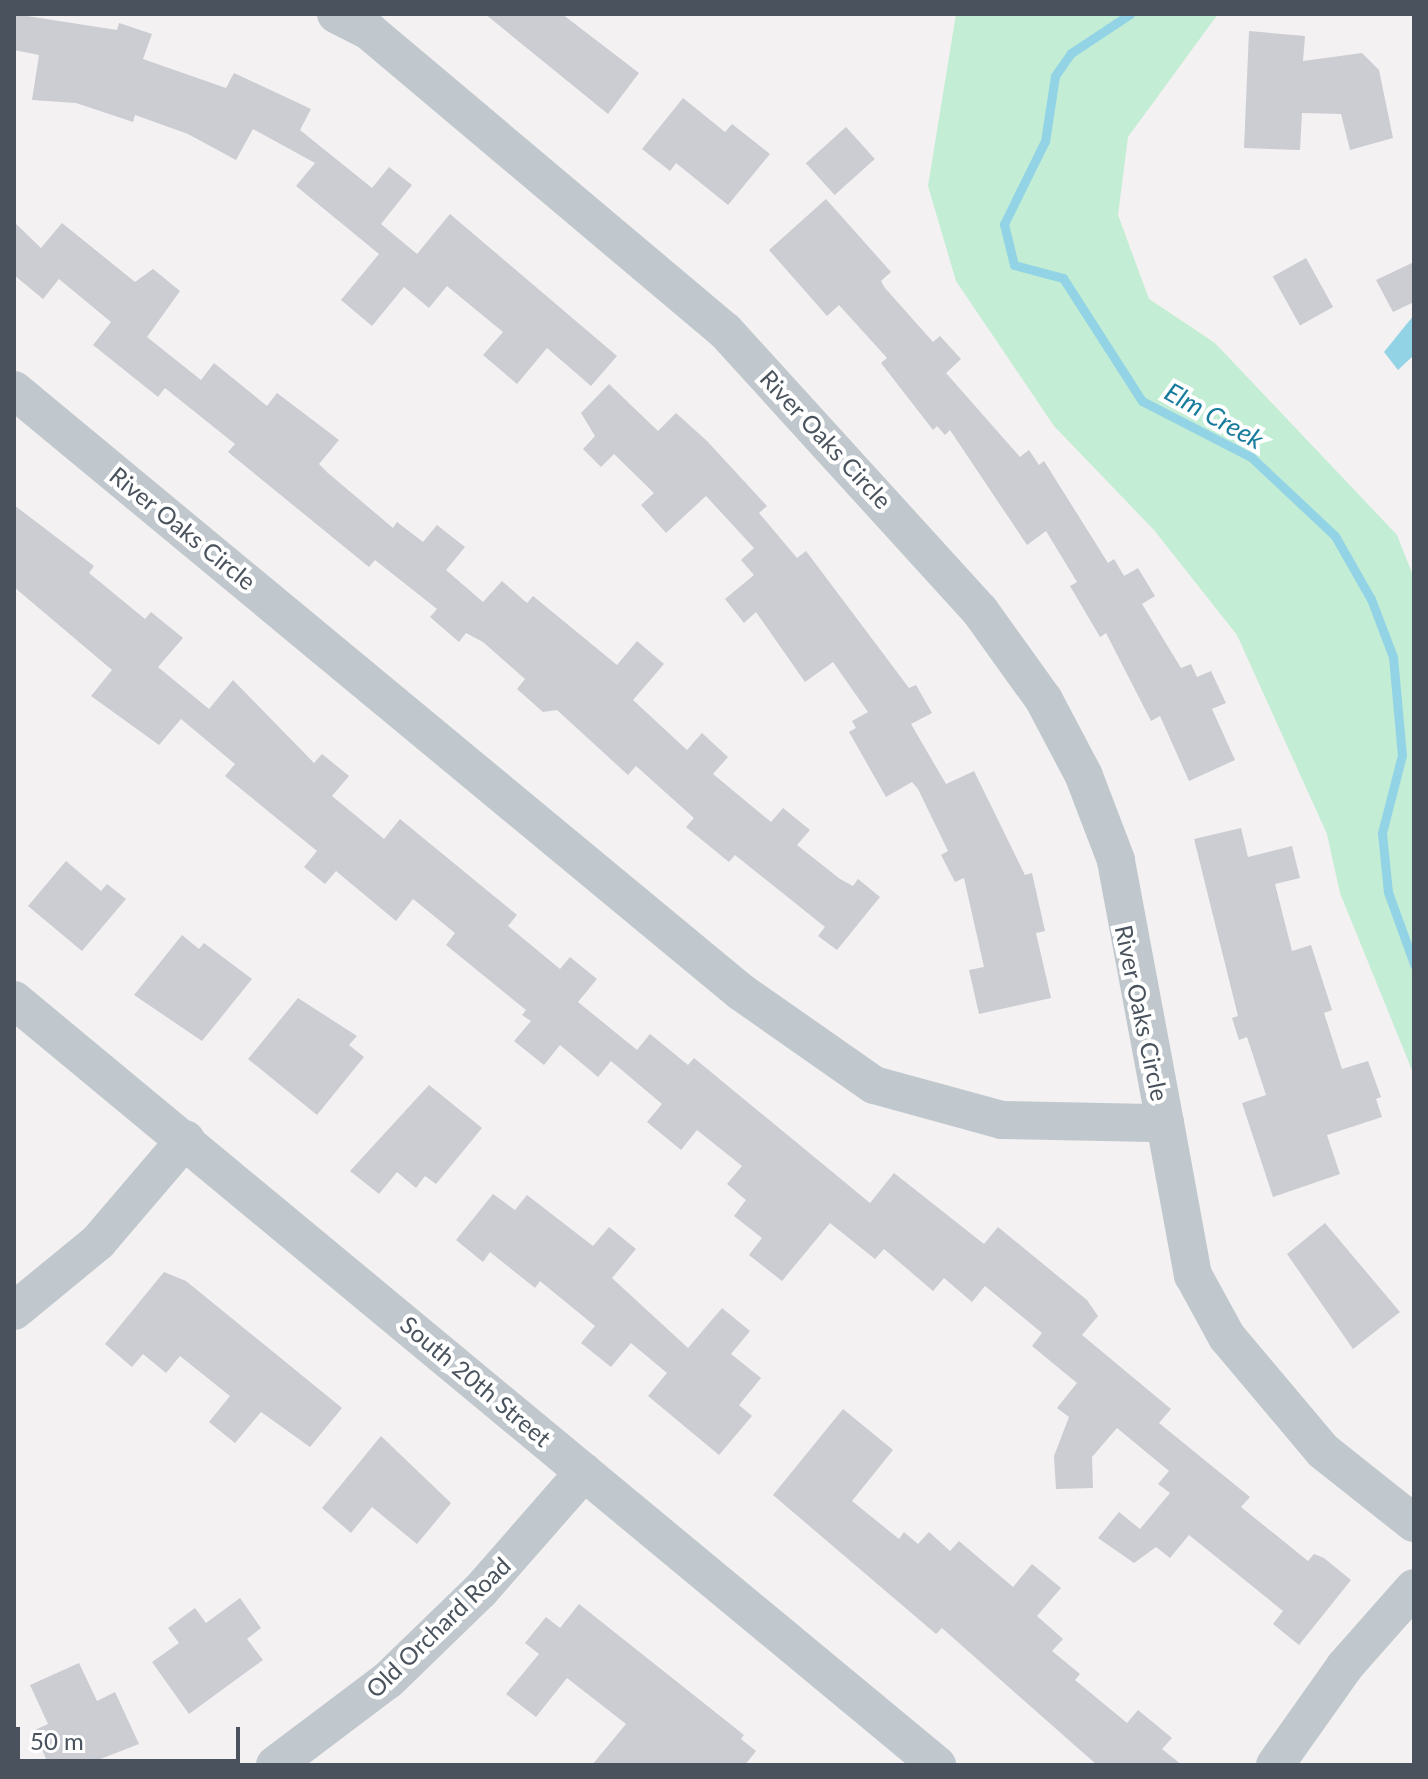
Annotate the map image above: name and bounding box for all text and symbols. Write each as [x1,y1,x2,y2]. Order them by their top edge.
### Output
street label: River Oaks Circle [754,363,898,515]
water label: Elm Creek [1159,376,1269,456]
street label: River Oaks Circle [104,460,262,596]
street label: River Oaks Circle [1109,922,1175,1104]
street label: South 20th Street [395,1310,557,1452]
street label: Old Orchard Road [360,1551,516,1703]
scale bar [20,1711,244,1761]
text: 50 m [30,1726,84,1755]

